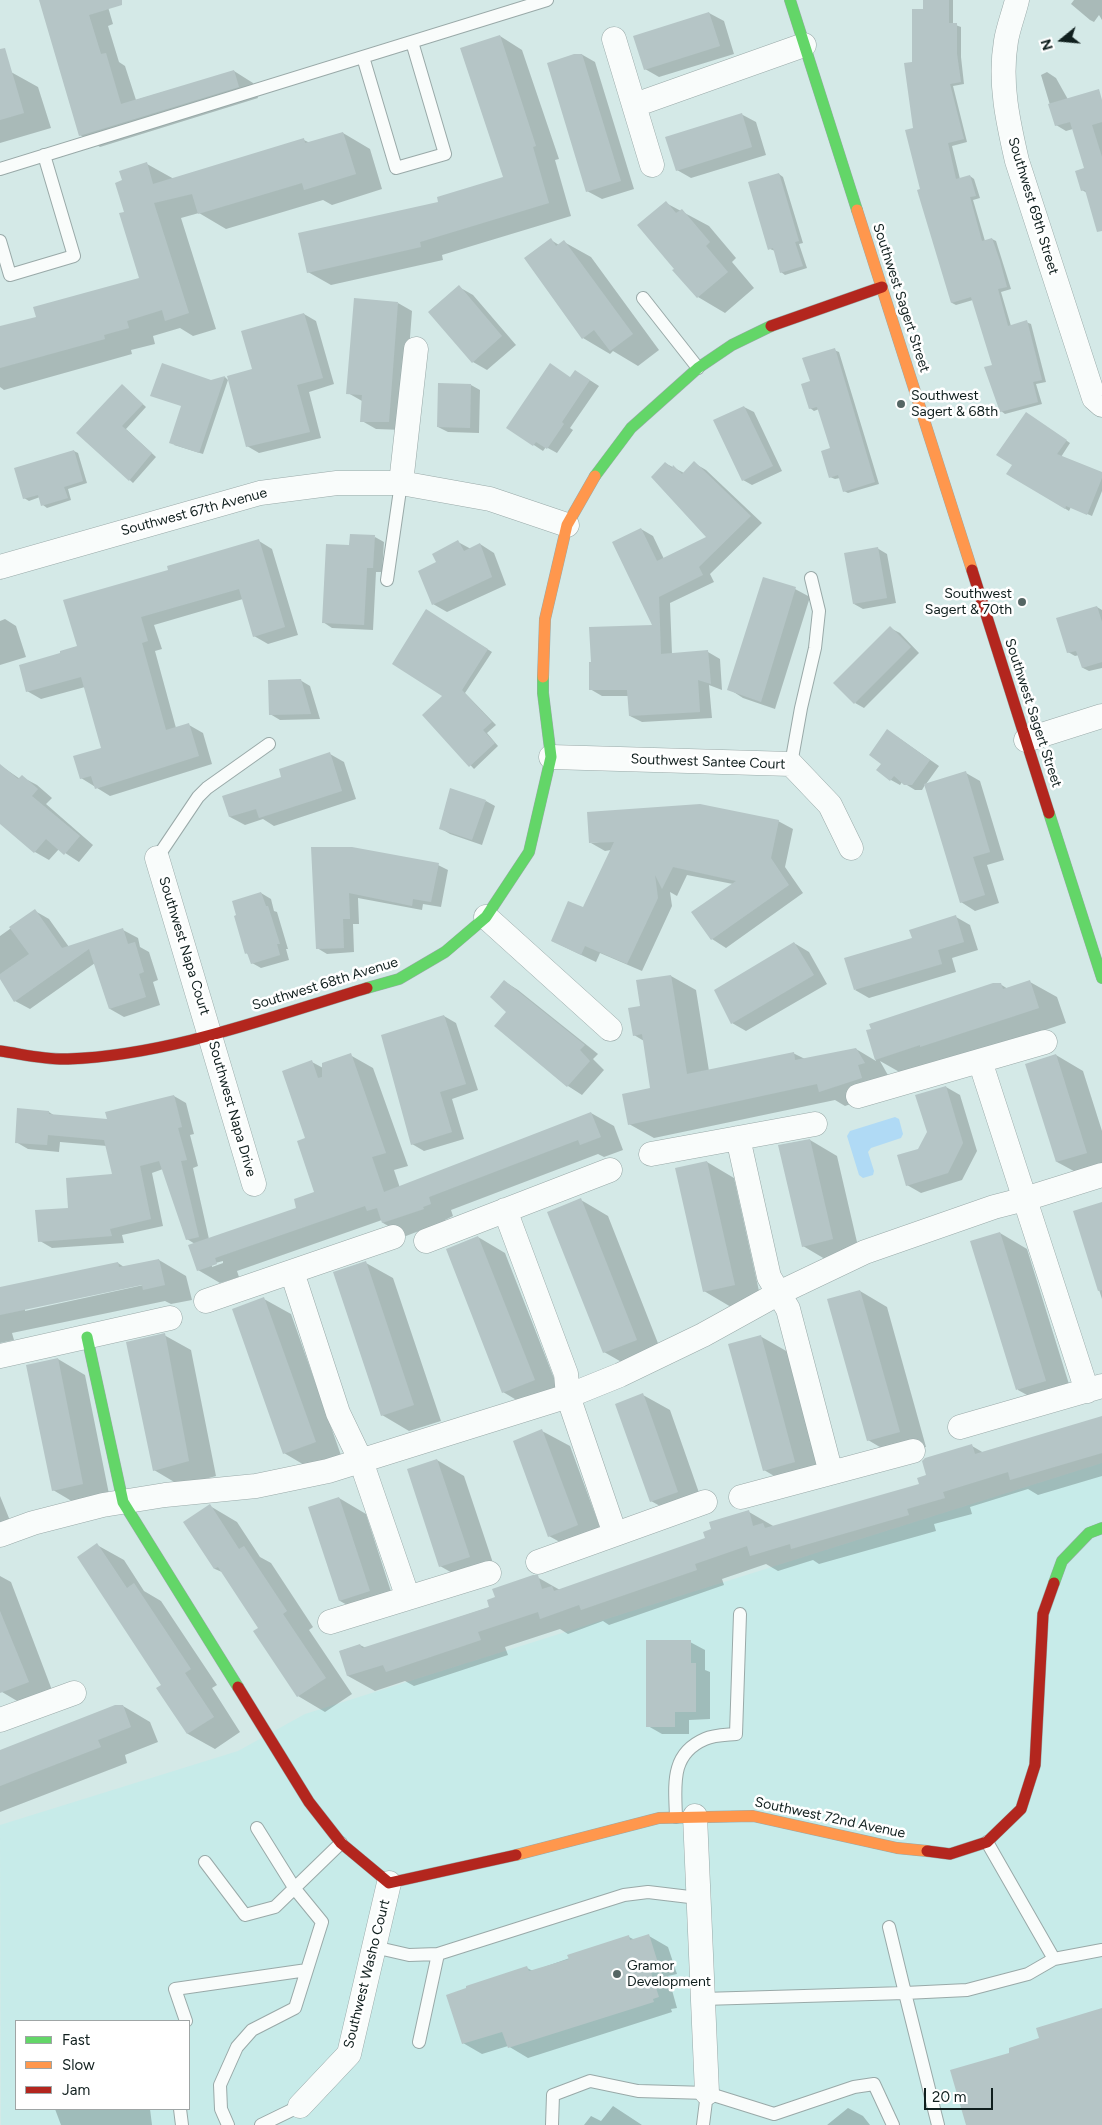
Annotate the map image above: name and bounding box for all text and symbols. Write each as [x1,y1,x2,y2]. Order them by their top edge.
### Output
north arrow [1037,15,1087,65]
text: N [1037,37,1057,52]
street label: Southwest 69th Street [1004,135,1062,277]
street label: Southwest Sagert Street [869,221,933,375]
place label: Southwest Sagert & 68th [911,388,998,421]
marker: Southwest Sagert & 68th [895,398,907,410]
street label: Southwest 67th Avenue [119,484,269,540]
place label: Southwest Sagert & 70th [925,586,1012,618]
marker: Southwest Sagert & 70th [1016,596,1028,608]
street label: Southwest Sagert Street [1001,636,1065,790]
street label: Southwest Santee Court [630,751,786,773]
street label: Southwest Napa Court [155,875,213,1017]
street label: Southwest 68th Avenue [250,954,400,1014]
street label: Southwest Napa Drive [205,1039,259,1179]
street label: Southwest 72nd Avenue [753,1794,907,1842]
street label: Southwest Washo Court [340,1898,394,2050]
place label: Gramor Development [627,1958,711,1990]
marker: Gramor Development [611,1968,623,1980]
legend [15,2020,190,2110]
text: Fast [62,2031,90,2049]
text: Slow [62,2056,95,2074]
scale bar [927,2078,996,2110]
text: Jam [62,2081,90,2099]
text: 20 m [932,2088,966,2106]

